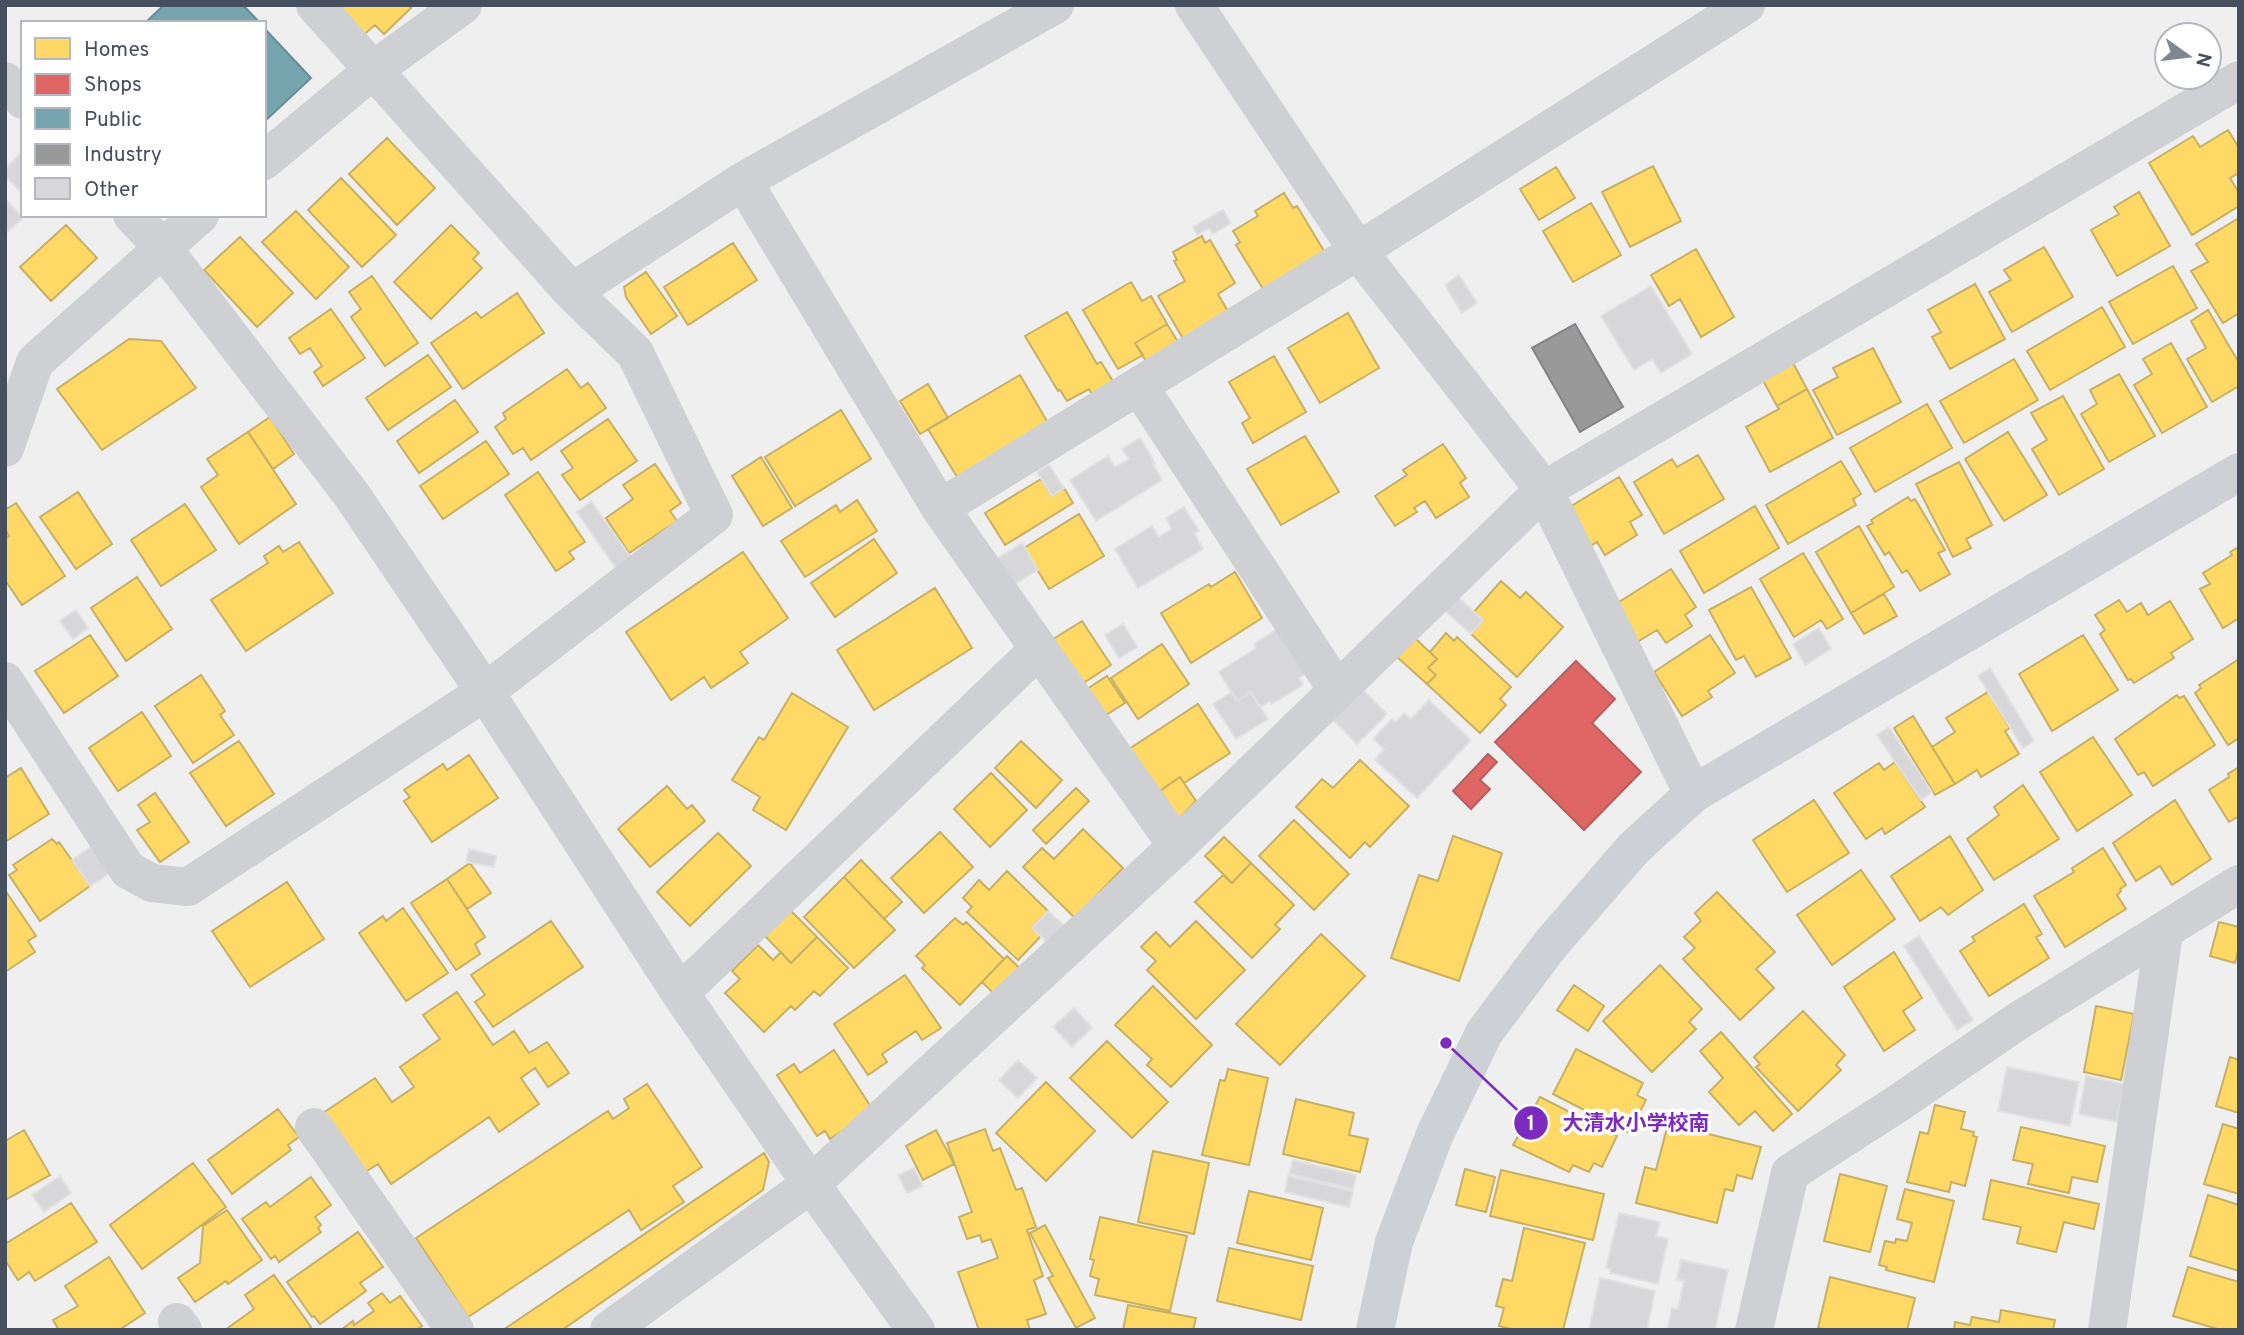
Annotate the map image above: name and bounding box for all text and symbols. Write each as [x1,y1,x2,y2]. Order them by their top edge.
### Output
legend [21,21,266,217]
north arrow [2153,21,2223,91]
text: Homes [84,37,149,64]
text: N [2189,50,2216,69]
text: Shops [84,72,142,99]
text: Public [84,107,142,134]
text: Industry [84,142,162,169]
text: Other [84,177,139,204]
callout: 大清水小学校南 [1513,1102,1723,1144]
text: 1 [1527,1111,1535,1138]
text: 大清水小学校南 [1563,1111,1710,1138]

